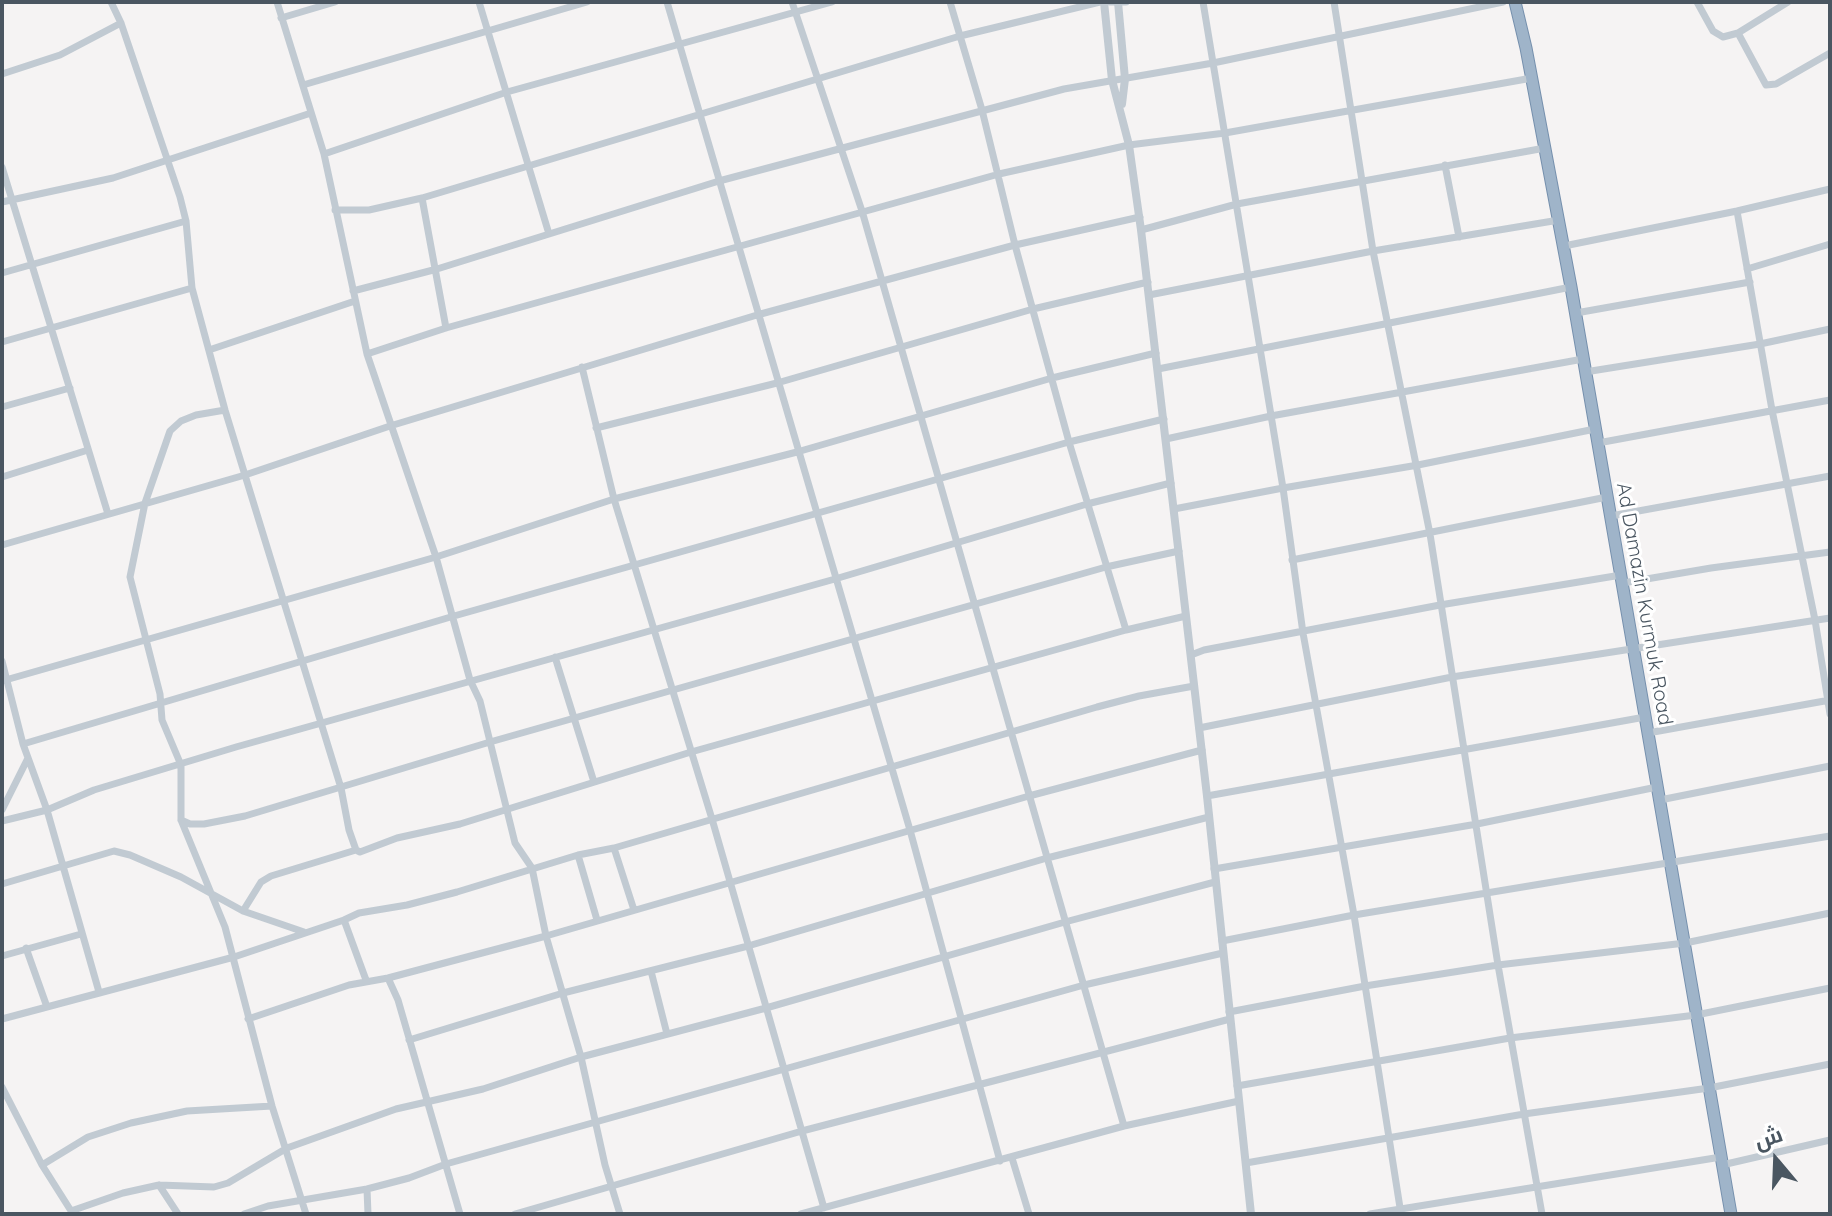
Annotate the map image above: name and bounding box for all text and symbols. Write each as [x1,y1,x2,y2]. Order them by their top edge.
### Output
street label: Ad Damazin Kurmuk Road [1611,481,1677,727]
text: ش [1750,1119,1786,1155]
north arrow [1736,1120,1816,1200]

